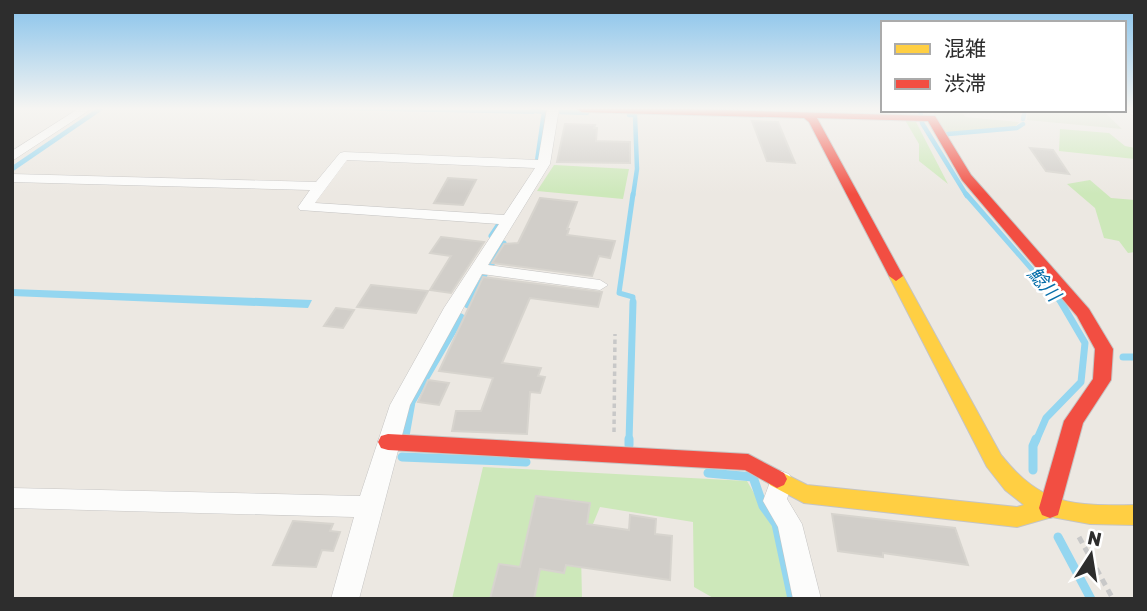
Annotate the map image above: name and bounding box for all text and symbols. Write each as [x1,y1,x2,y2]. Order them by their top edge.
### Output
legend [881,21,1126,112]
text: 混雑 [944,36,986,61]
text: 渋滞 [944,71,986,96]
water label: 鯰川 [1023,262,1066,307]
north arrow [1056,520,1126,590]
text: N [1085,526,1104,552]

